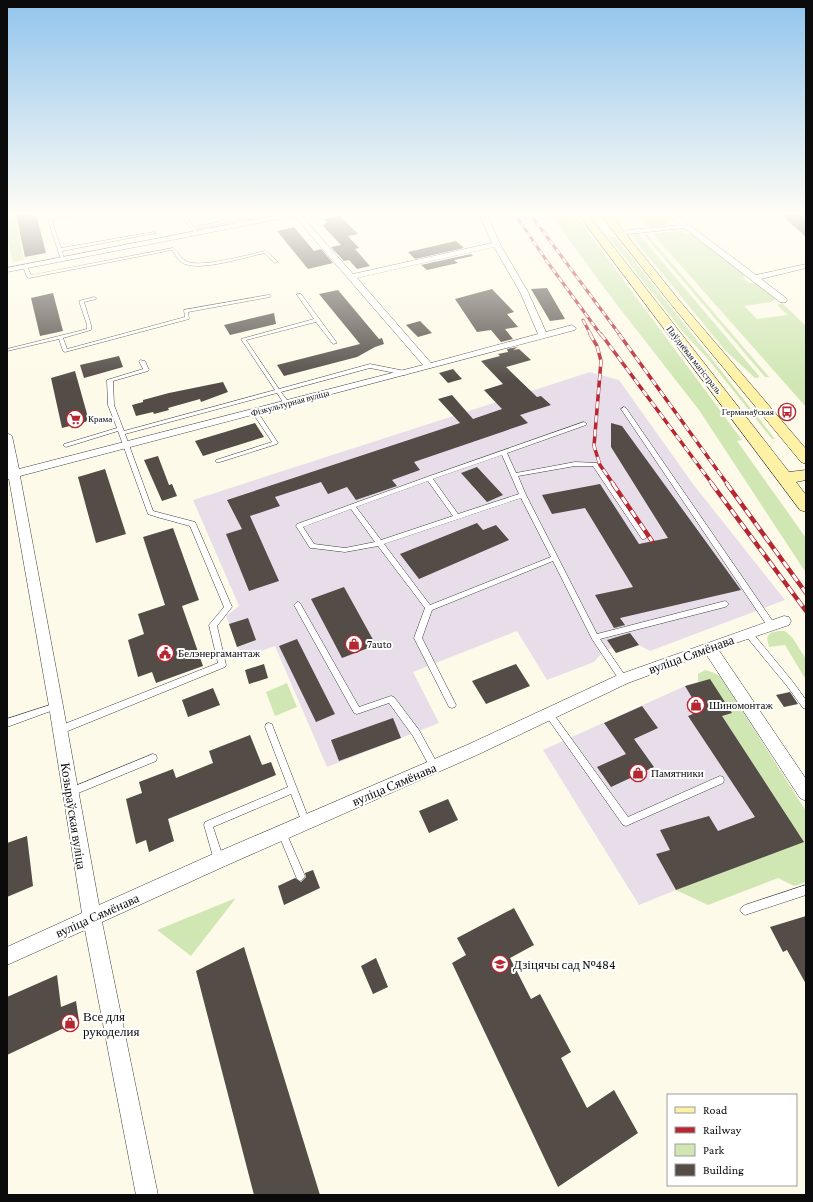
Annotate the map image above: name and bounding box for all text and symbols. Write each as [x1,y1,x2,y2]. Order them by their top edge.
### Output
street label: Паўднёвая магістраль [664,324,724,396]
street label: Фізкультурная вуліца [250,388,330,418]
bus stop icon: Германаўская [777,402,797,422]
place label: Германаўская [722,407,774,417]
supermarket icon: Крама [65,409,85,429]
place label: Крама [88,414,112,424]
street label: вуліца Сямёнава [646,632,736,677]
shop icon: 7auto [344,634,364,654]
place label: 7auto [367,638,392,650]
public building icon: Белэнергамантаж [155,643,175,663]
place label: Белэнергамантаж [178,647,261,659]
shop icon: Шиномонтаж [686,695,706,715]
place label: Шиномонтаж [709,699,773,711]
street label: вуліца Сямёнава [350,760,439,809]
street label: Козыраўская вуліца [58,762,89,871]
shop icon: Памятники [628,763,648,783]
place label: Памятники [651,767,704,779]
street label: вуліца Сямёнава [53,890,142,941]
school or university icon: Дзіцячы сад №484 [490,954,510,974]
place label: Дзіцячы сад №484 [513,957,616,972]
place label: Все для рукоделия [83,1009,139,1039]
shop icon: Все для рукоделия [60,1013,80,1033]
legend [667,1094,797,1186]
text: Road [703,1103,728,1117]
text: Railway [703,1123,742,1137]
text: Park [703,1143,725,1157]
text: Building [703,1163,744,1177]

